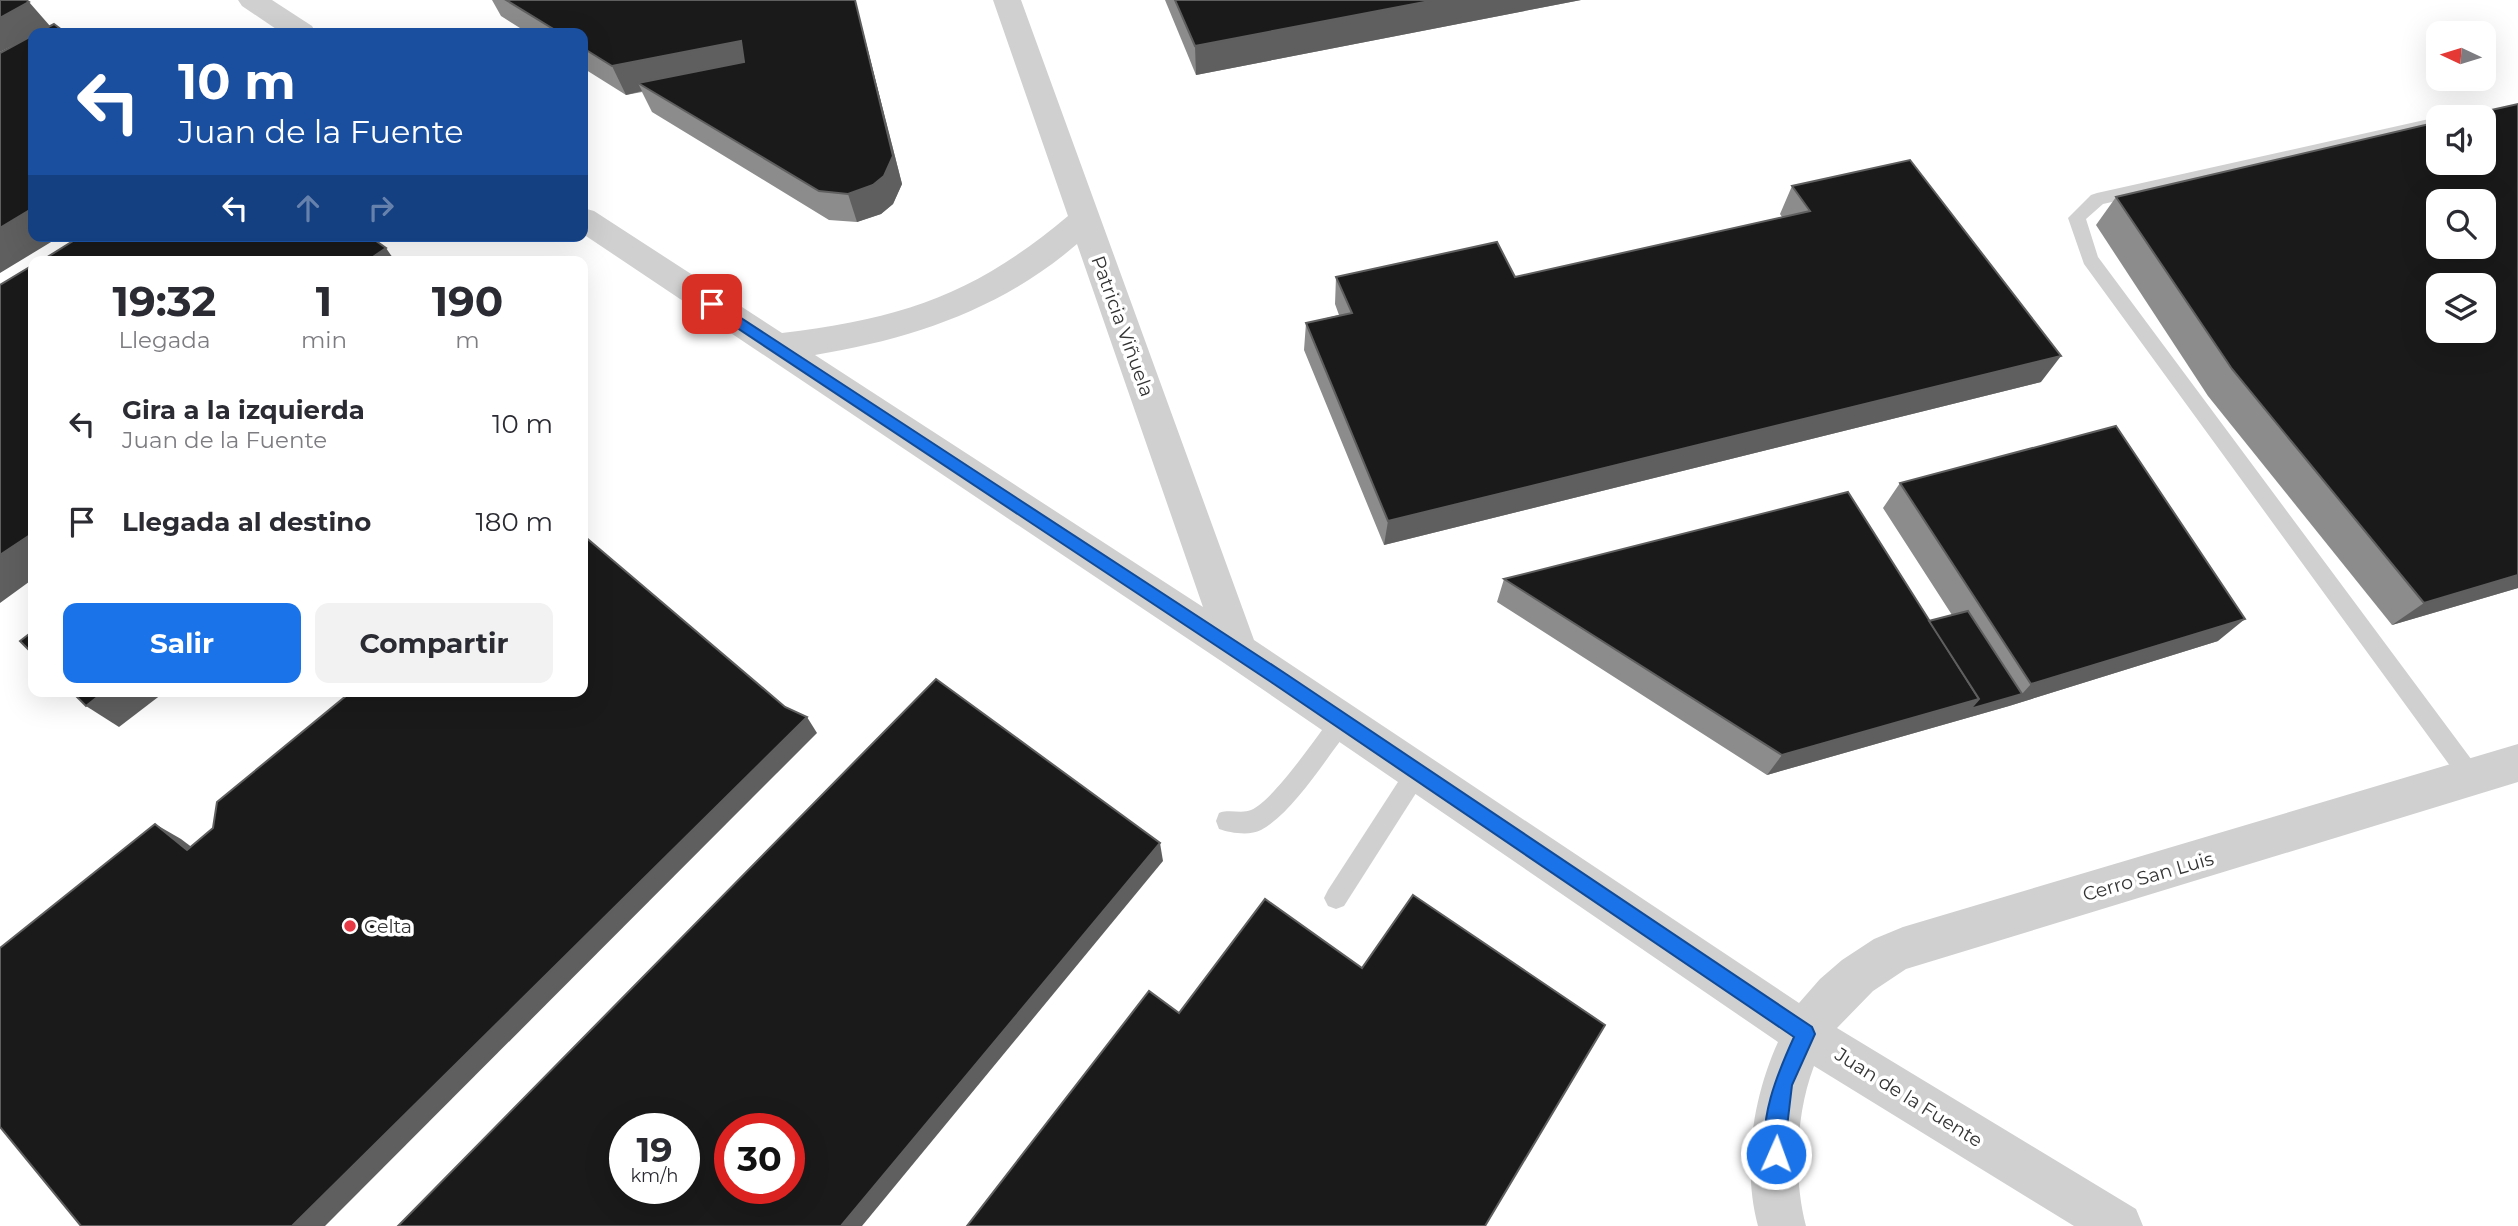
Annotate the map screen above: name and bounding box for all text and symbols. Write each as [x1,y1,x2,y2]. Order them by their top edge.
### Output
north arrow [2426,21,2496,91]
map controls [2426,21,2496,343]
text: 10 m [178,52,296,111]
icon: left [63,56,154,147]
button: sound [2426,105,2496,175]
text: Juan de la Fuente [178,112,464,151]
icon: left [216,189,254,227]
icon: ahead [289,189,327,227]
icon: right [362,189,400,227]
button: search [2426,189,2496,259]
street label: Patricia Viñuela [1086,253,1159,400]
button: layers [2426,273,2496,343]
pin [682,274,742,334]
text: 19:32 [113,275,216,327]
text: 1 [316,275,332,327]
text: 190 [432,275,503,327]
icon: arrive [693,285,731,323]
text: Llegada [118,326,211,354]
text: min [301,326,347,354]
text: m [455,326,480,354]
text: Gira a la izquierda [122,394,365,426]
icon: left [63,405,101,443]
text: 10 m [492,408,553,440]
text: Juan de la Fuente [122,426,327,454]
icon: arrive [63,503,101,541]
text: Llegada al destino [122,506,371,538]
text: 180 m [475,506,553,538]
button: Salir [63,603,301,683]
button: Compartir [315,603,553,683]
street label: Cerro San Luis [2080,847,2216,906]
place label: Celta [364,915,412,938]
marker: Celta [342,918,358,934]
street label: Juan de la Fuente [1830,1042,1987,1152]
speed limit sign: 30 [714,1113,805,1204]
position arrow [1739,1117,1813,1191]
text: 19 [636,1128,673,1171]
text: km/h [630,1165,679,1187]

